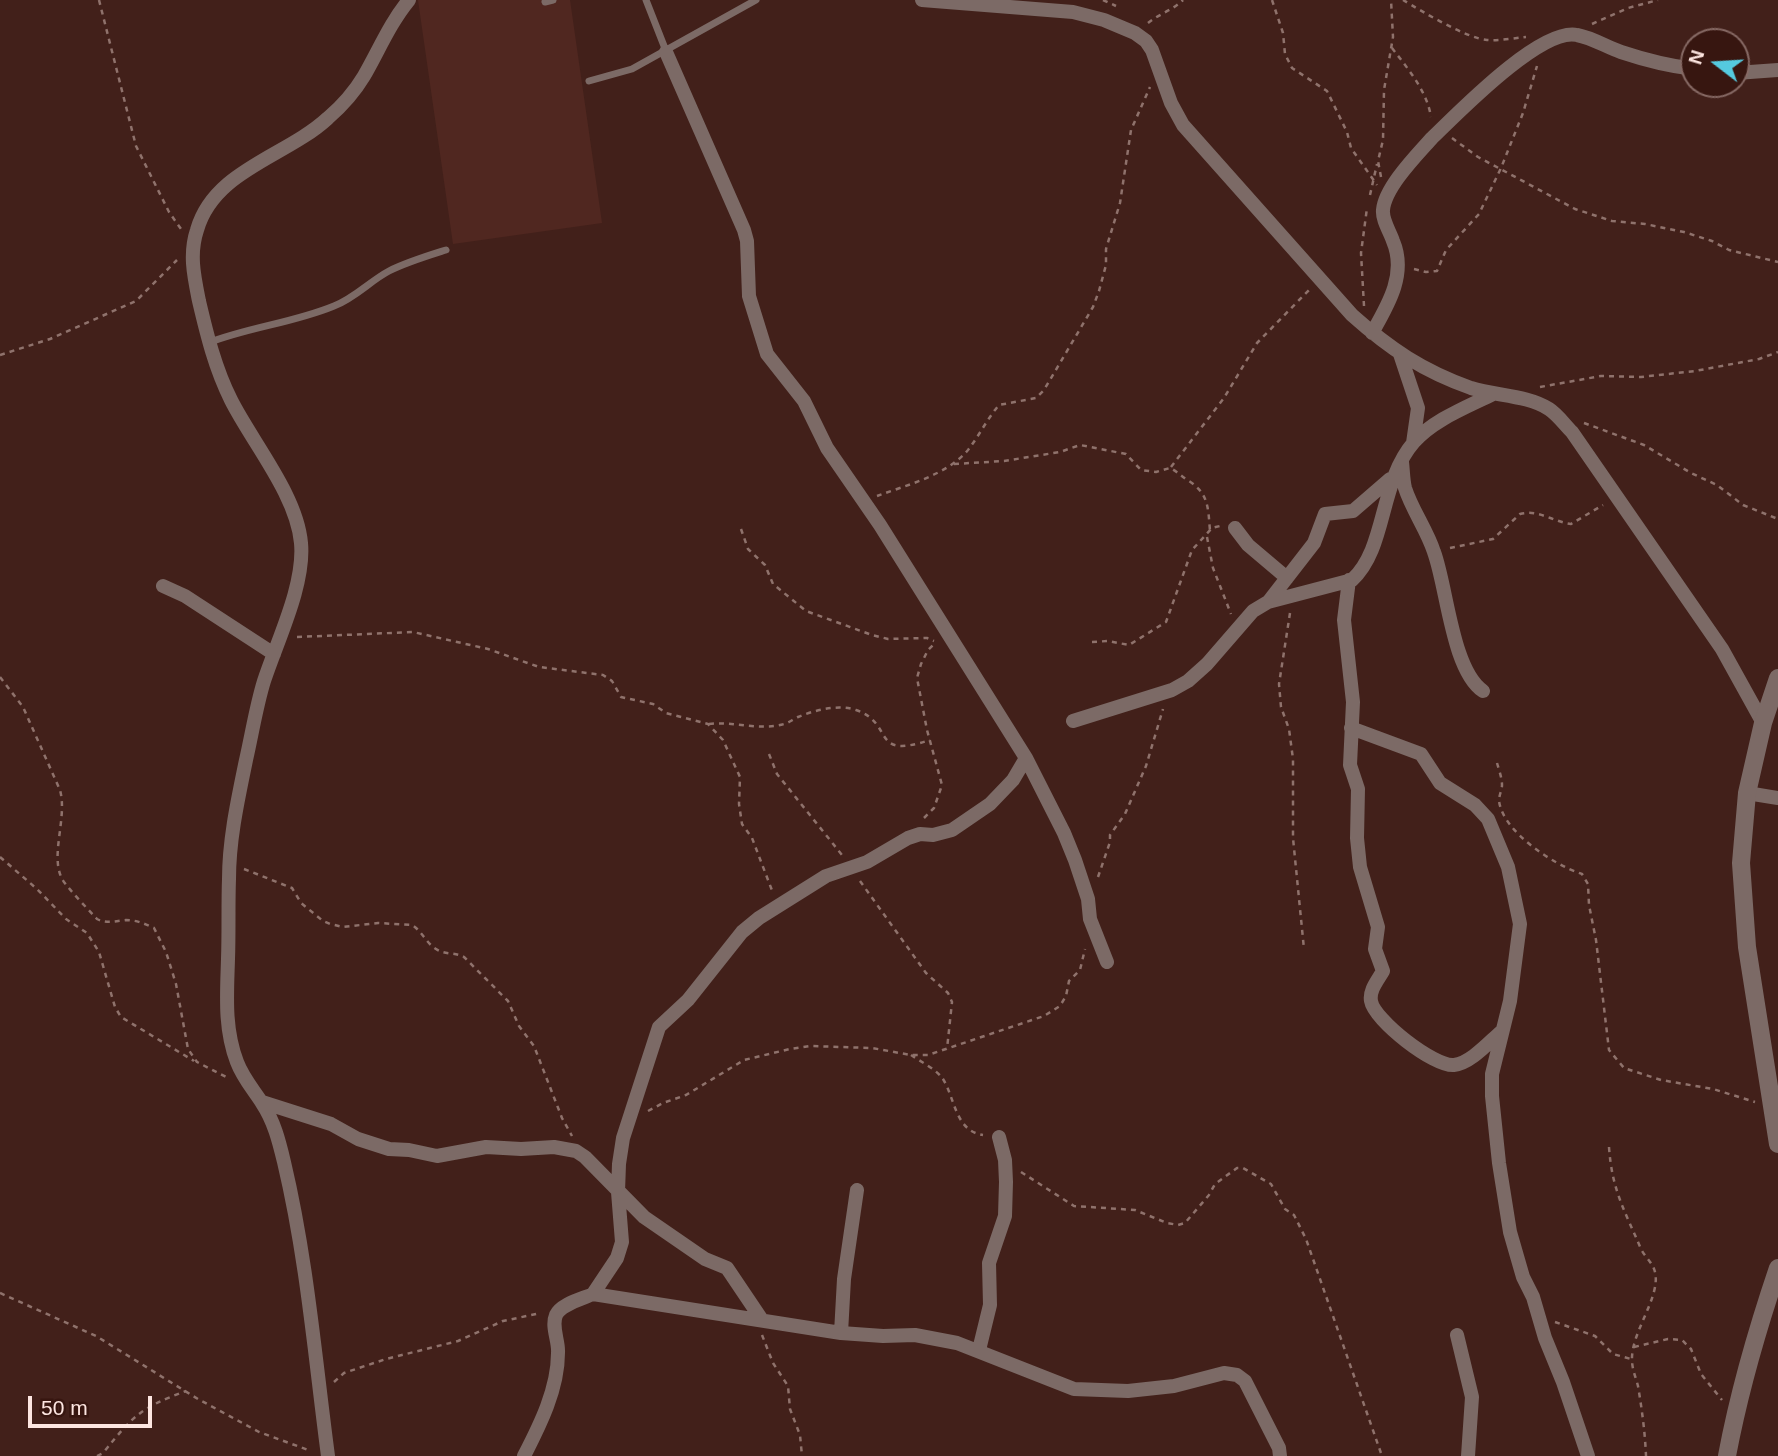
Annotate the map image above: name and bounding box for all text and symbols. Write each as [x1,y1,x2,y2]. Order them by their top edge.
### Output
north arrow [1680,28,1750,98]
text: N [1684,48,1708,67]
scale bar [32,1382,156,1426]
text: 50 m [41,1396,88,1419]

